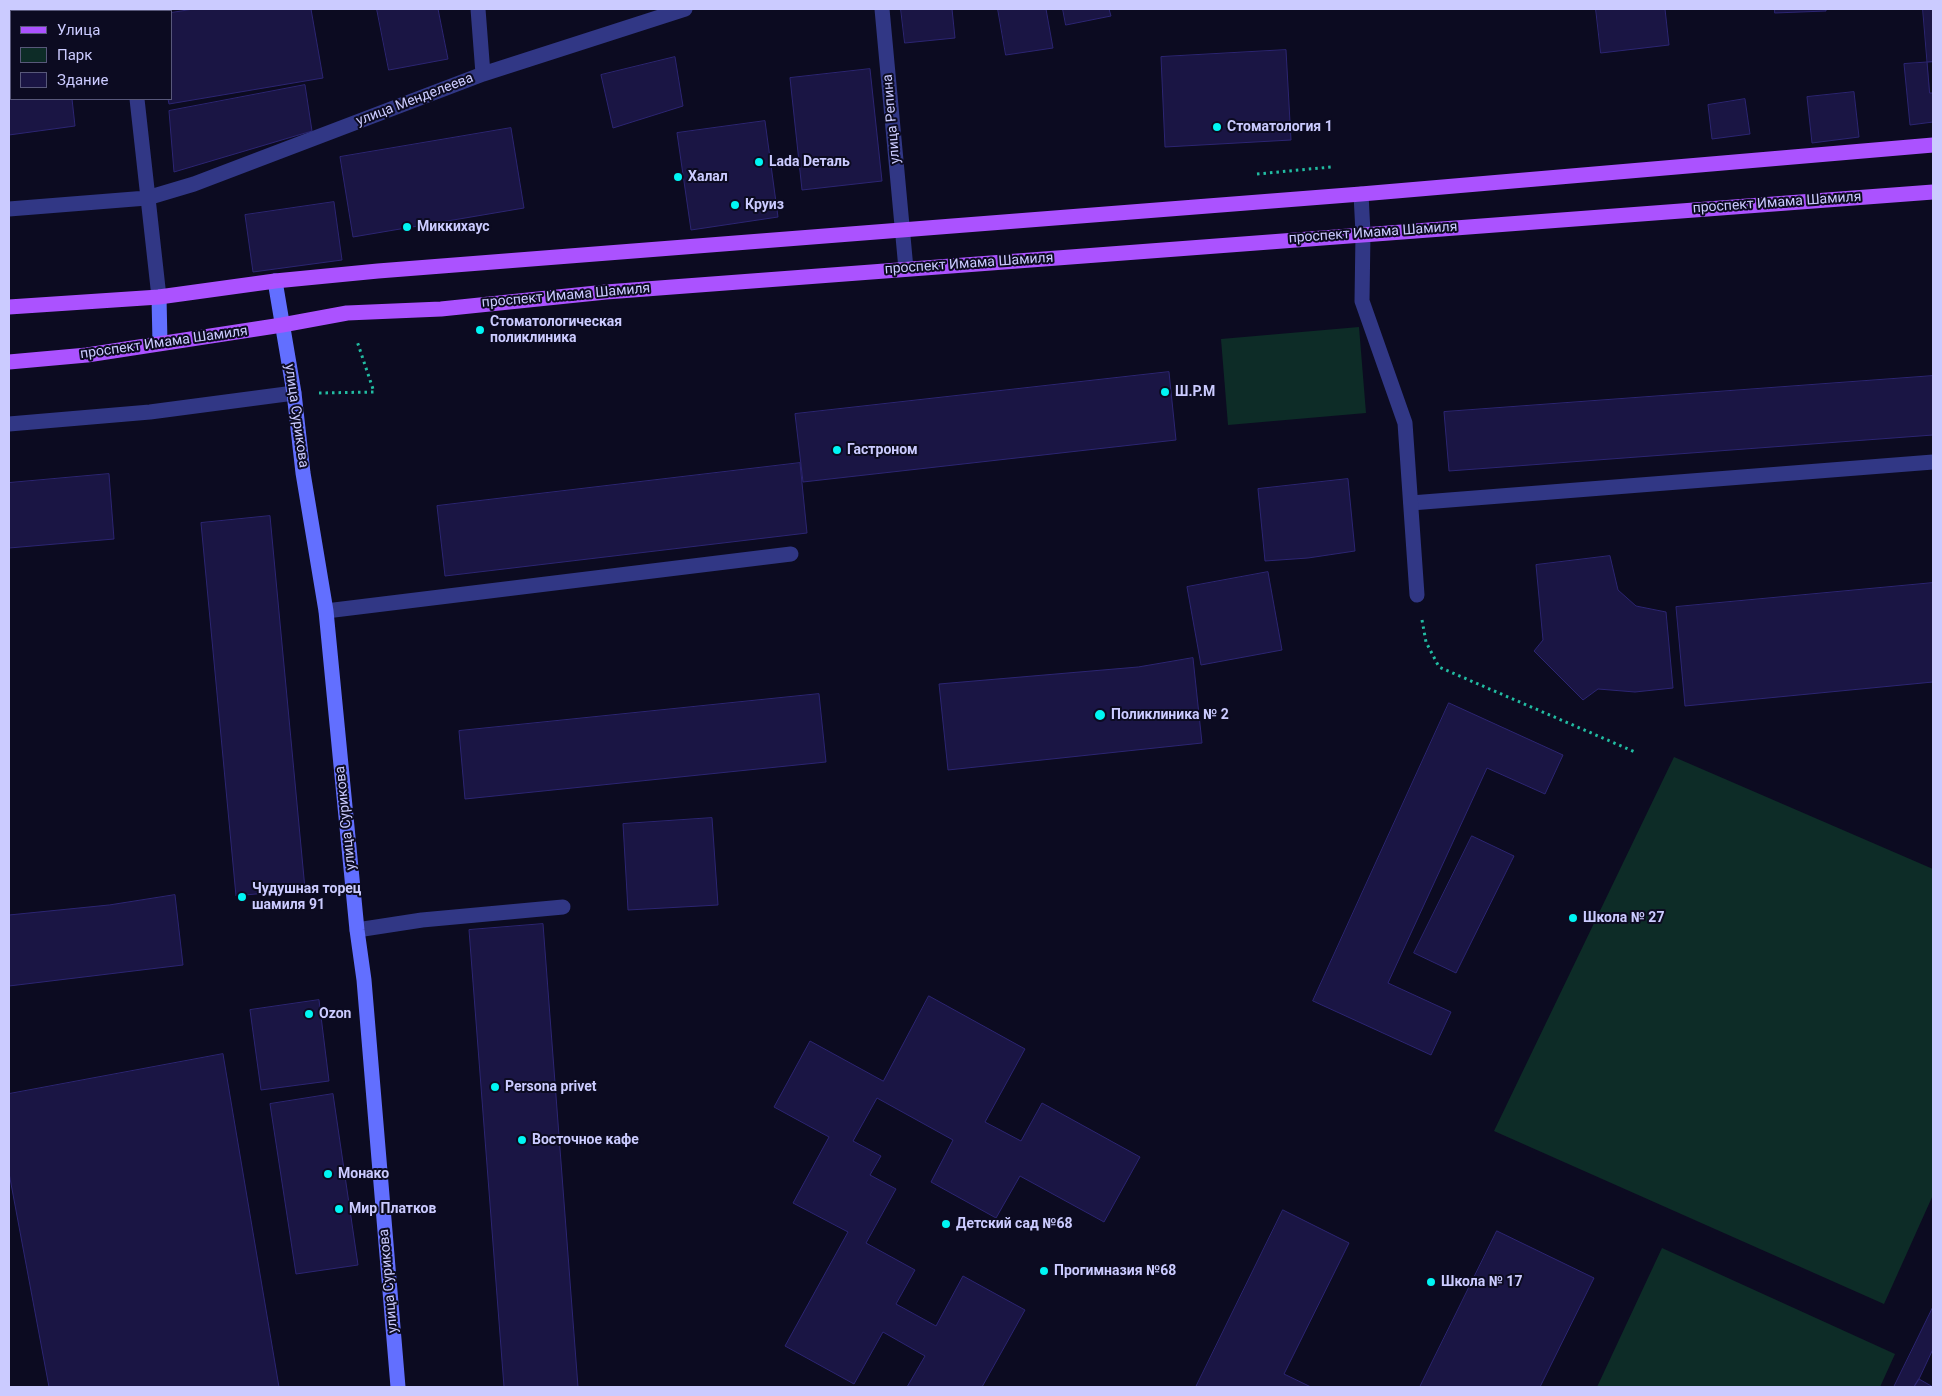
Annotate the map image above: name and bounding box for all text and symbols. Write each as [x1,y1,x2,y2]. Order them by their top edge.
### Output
legend [10,10,172,100]
text: Улица [57,21,100,39]
text: Парк [57,46,92,64]
street label: улица Менделеева [354,70,476,130]
text: Здание [57,71,108,89]
street label: улица Репина [880,73,904,165]
place label: Стоматология 1 [1227,119,1333,135]
marker: Стоматология 1 [1211,121,1223,133]
place label: Lada Dеталь [769,154,850,170]
marker: Lada Dеталь [753,156,765,168]
place label: Халал [688,169,728,185]
marker: Халал [672,171,684,183]
street label: проспект Имама Шамиля [1692,189,1862,217]
place label: Круиз [745,197,784,213]
marker: Круиз [729,199,741,211]
place label: Миккихаус [417,219,490,235]
street label: проспект Имама Шамиля [1288,219,1458,247]
marker: Миккихаус [401,221,413,233]
street label: проспект Имама Шамиля [884,250,1054,278]
street label: проспект Имама Шамиля [481,280,651,312]
place label: Стоматологическая поликлиника [490,314,622,347]
street label: проспект Имама Шамиля [79,323,249,363]
marker: Стоматологическая поликлиника [474,324,486,336]
street label: улица Сурикова [280,363,312,469]
place label: Ш.Р.М [1175,384,1215,400]
marker: Ш.Р.М [1159,386,1171,398]
place label: Гастроном [847,442,918,458]
marker: Гастроном [831,444,843,456]
place label: Поликлиника № 2 [1111,707,1229,723]
marker: Поликлиника № 2 [1093,708,1107,722]
street label: улица Сурикова [332,765,360,871]
place label: Чудушная торец шамиля 91 [252,881,361,914]
marker: Чудушная торец шамиля 91 [236,891,248,903]
place label: Школа № 27 [1583,910,1664,926]
marker: Школа № 27 [1567,912,1579,924]
place label: Ozon [319,1006,351,1022]
marker: Ozon [303,1008,315,1020]
place label: Persona privet [505,1079,597,1095]
marker: Persona privet [489,1081,501,1093]
place label: Восточное кафе [532,1132,639,1148]
marker: Восточное кафе [516,1134,528,1146]
place label: Монако [338,1166,389,1182]
marker: Монако [322,1168,334,1180]
place label: Мир Платков [349,1201,436,1217]
marker: Мир Платков [333,1203,345,1215]
place label: Детский сад №68 [956,1216,1072,1232]
marker: Детский сад №68 [940,1218,952,1230]
street label: улица Сурикова [376,1228,402,1334]
place label: Прогимназия №68 [1054,1263,1176,1279]
marker: Прогимназия №68 [1038,1265,1050,1277]
place label: Школа № 17 [1441,1274,1522,1290]
marker: Школа № 17 [1425,1276,1437,1288]

